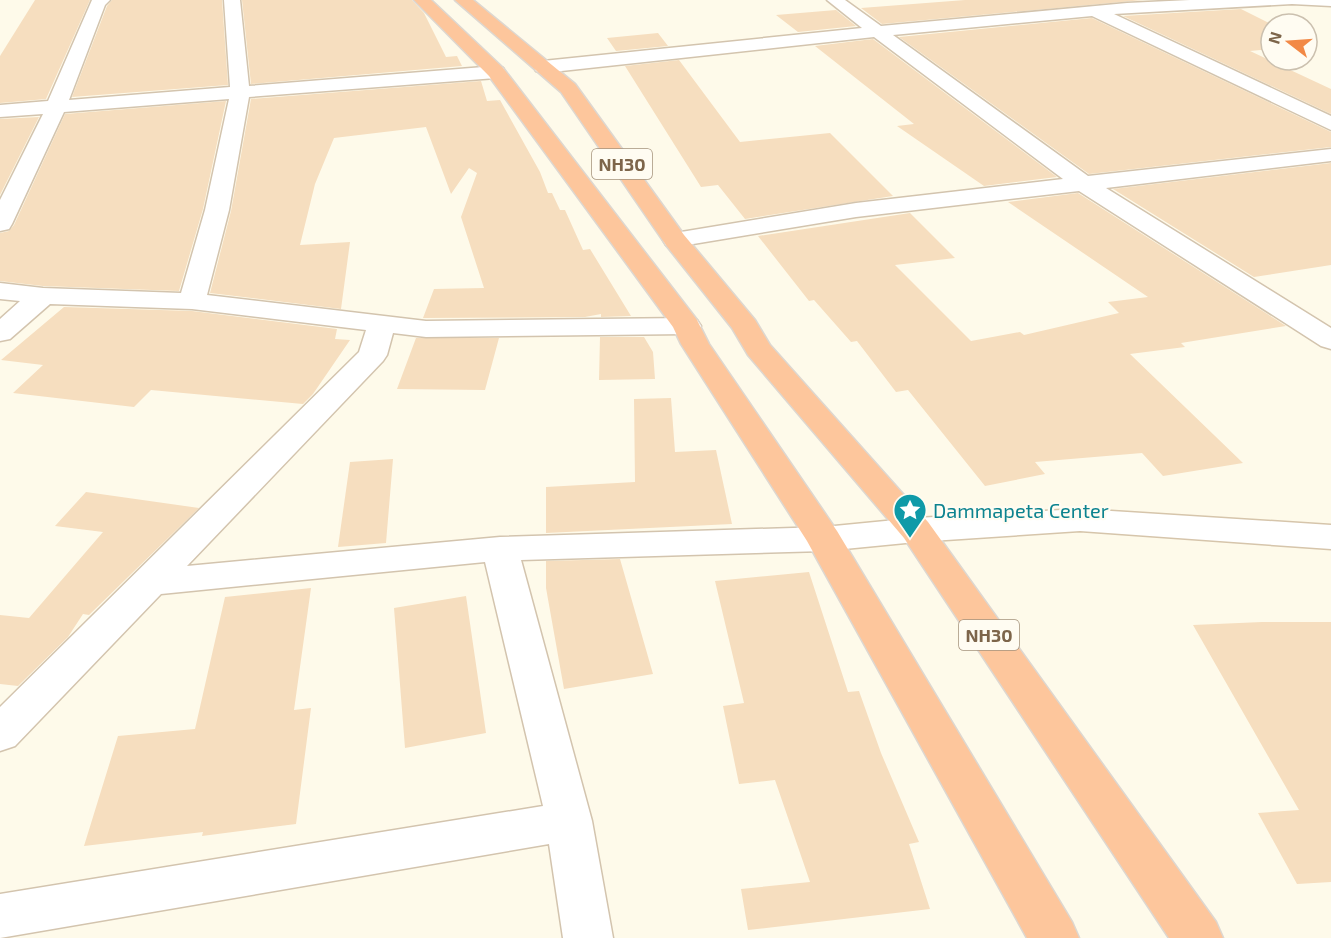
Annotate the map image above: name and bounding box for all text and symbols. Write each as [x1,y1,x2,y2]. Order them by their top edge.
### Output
north arrow [1259,12,1319,72]
text: N [1263,29,1285,46]
road number: NH30 [592,149,652,179]
place icon: Dammapeta Center [892,492,928,539]
place label: Dammapeta Center [933,498,1109,522]
road number: NH30 [959,620,1019,650]

